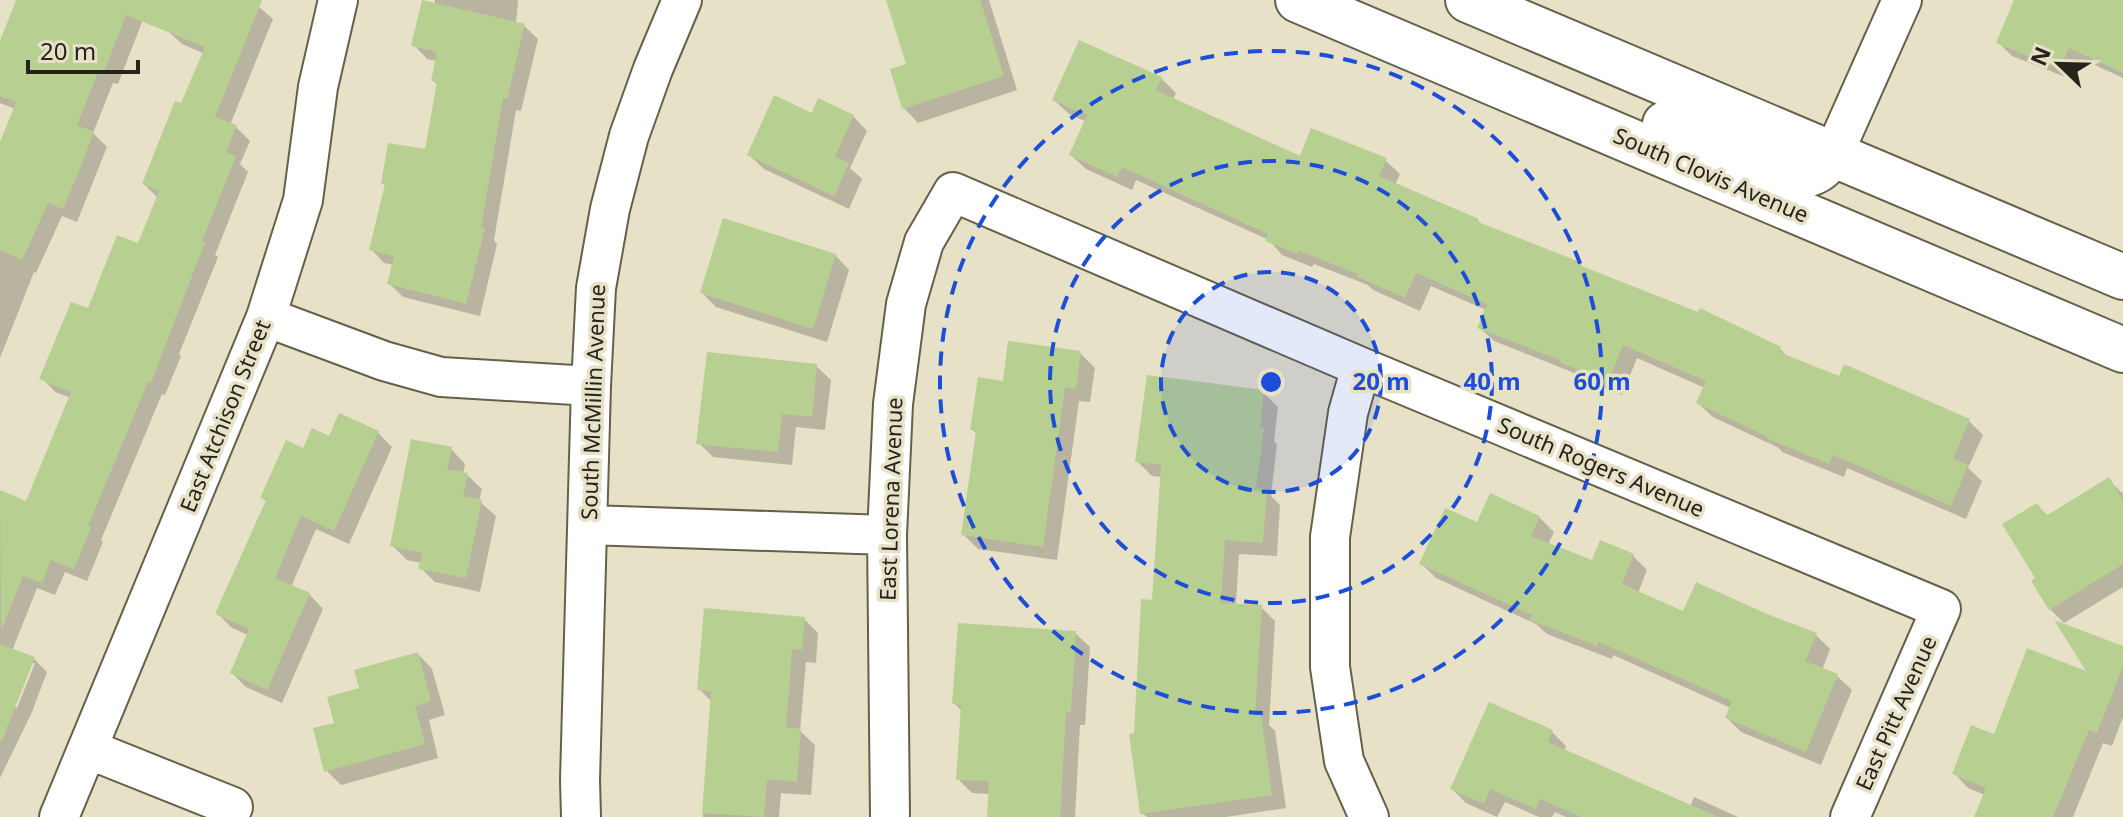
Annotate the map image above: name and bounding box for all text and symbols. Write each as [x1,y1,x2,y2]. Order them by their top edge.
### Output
scale bar [28,24,138,74]
north arrow [2019,24,2099,104]
text: 20 m [40,34,96,67]
text: N [2022,42,2057,70]
street label: South Clovis Avenue [1609,119,1813,229]
street label: South McMillin Avenue [573,284,611,520]
street label: East Atchison Street [172,315,276,516]
text: 20 m [1352,364,1410,397]
text: 40 m [1463,364,1521,397]
text: 60 m [1573,364,1631,397]
centre of rings [1257,368,1285,396]
street label: East Lorena Avenue [871,397,909,601]
street label: South Rogers Avenue [1493,409,1709,523]
street label: East Pitt Avenue [1848,630,1943,795]

